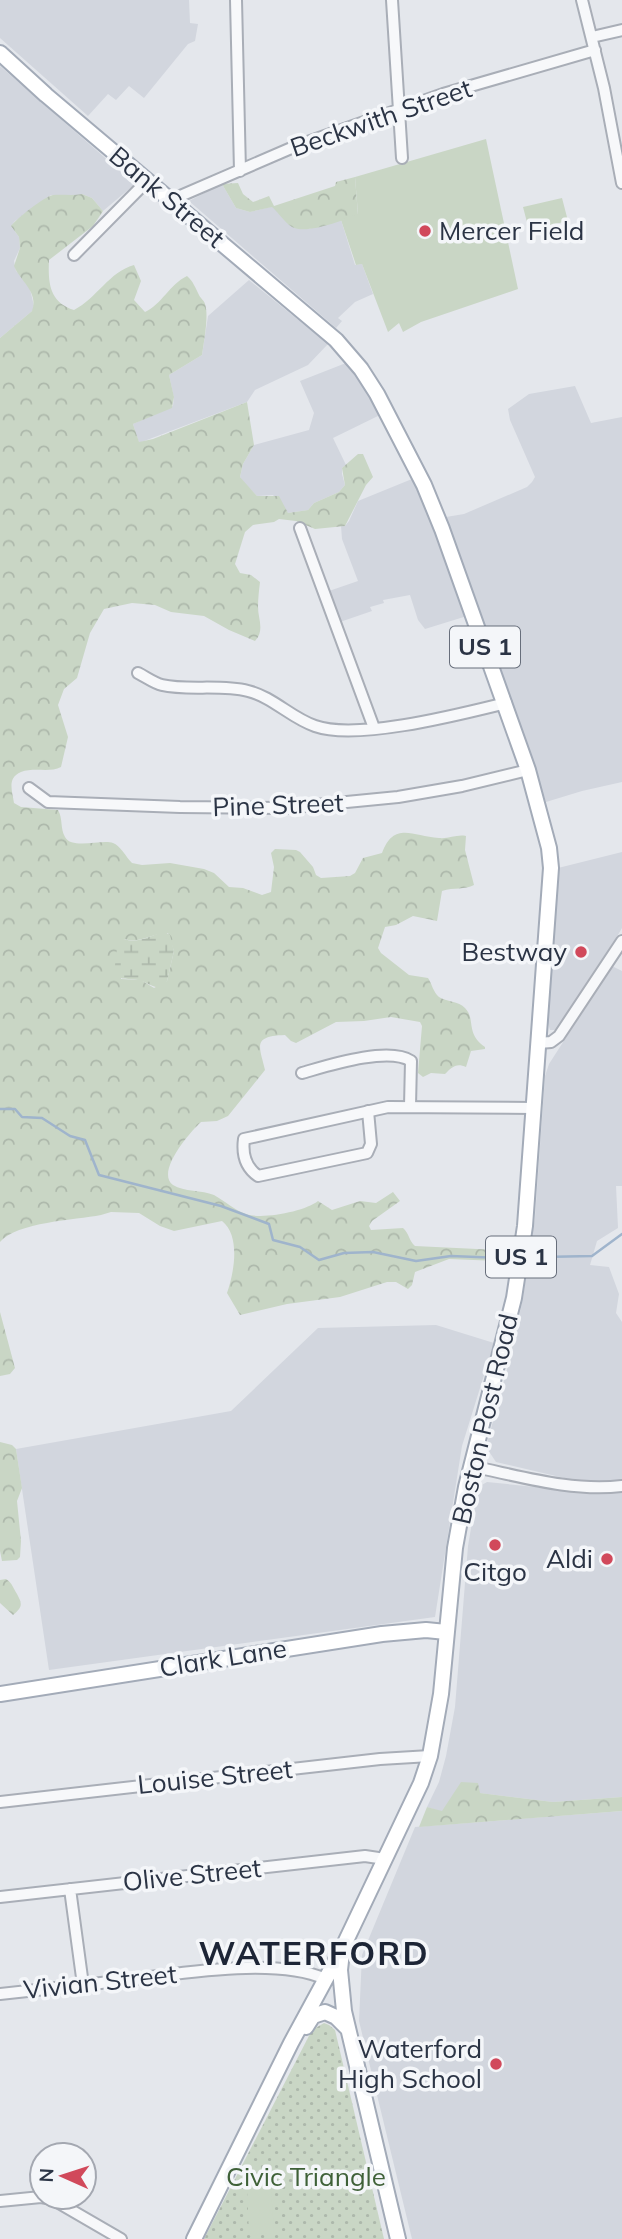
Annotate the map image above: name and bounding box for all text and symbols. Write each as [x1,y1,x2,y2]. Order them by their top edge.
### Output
street label: Beckwith Street [286,71,476,164]
street label: Bank Street [103,139,232,254]
place label: Mercer Field [439,214,584,247]
marker: Mercer Field [417,223,433,239]
road number: US 1 [450,626,520,668]
street label: Pine Street [212,786,344,823]
place label: Bestway [462,935,567,968]
marker: Bestway [573,944,589,960]
road number: US 1 [486,1237,556,1278]
street label: Boston Post Road [444,1311,525,1527]
marker: Citgo [487,1537,503,1553]
place label: Aldi [546,1542,593,1575]
marker: Aldi [599,1551,615,1567]
place label: Citgo [463,1555,527,1588]
street label: Clark Lane [157,1631,289,1684]
street label: Louise Street [136,1752,294,1801]
street label: Olive Street [121,1851,263,1898]
district label: WATERFORD [198,1932,430,1973]
street label: Vivian Street [22,1957,178,2006]
place label: Waterford High School [338,2032,482,2095]
marker: Waterford High School [488,2056,504,2072]
north arrow [28,2141,98,2211]
park label: Civic Triangle [226,2160,386,2193]
text: N [34,2167,58,2183]

